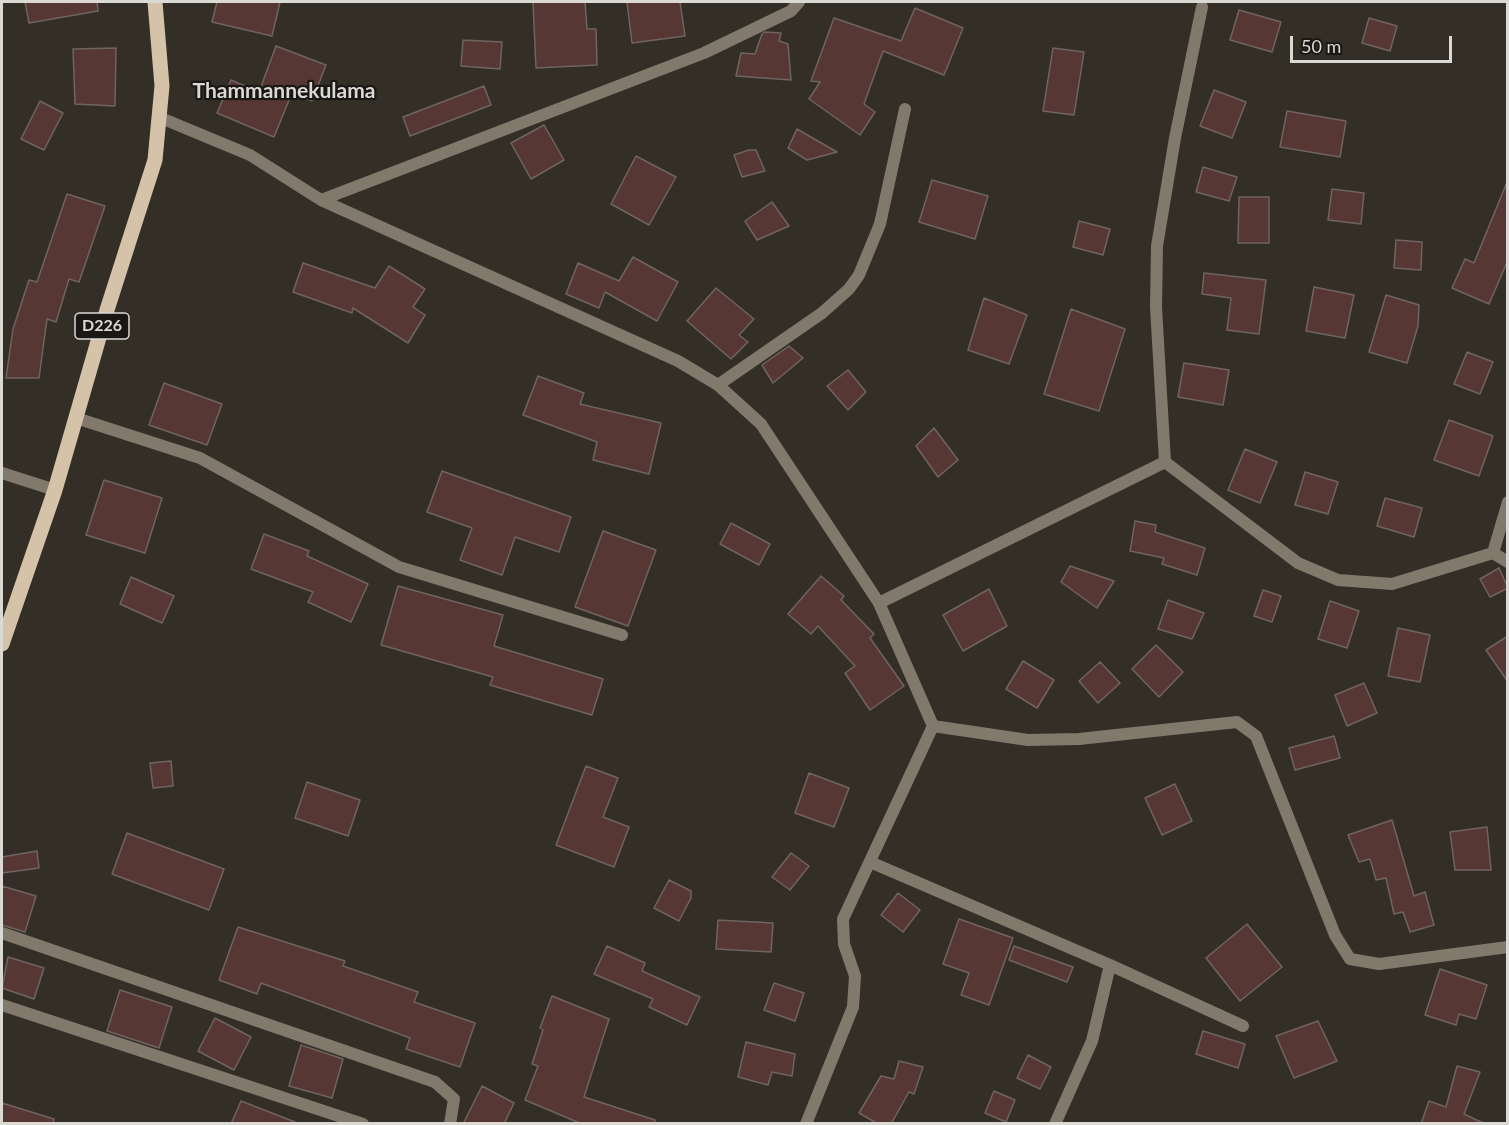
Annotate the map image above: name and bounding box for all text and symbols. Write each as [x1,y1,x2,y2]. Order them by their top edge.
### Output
scale bar [1293,24,1455,62]
text: 50 m [1301,35,1341,57]
district label: Thammannekulama [193,78,375,104]
road number: D226 [75,313,129,339]

